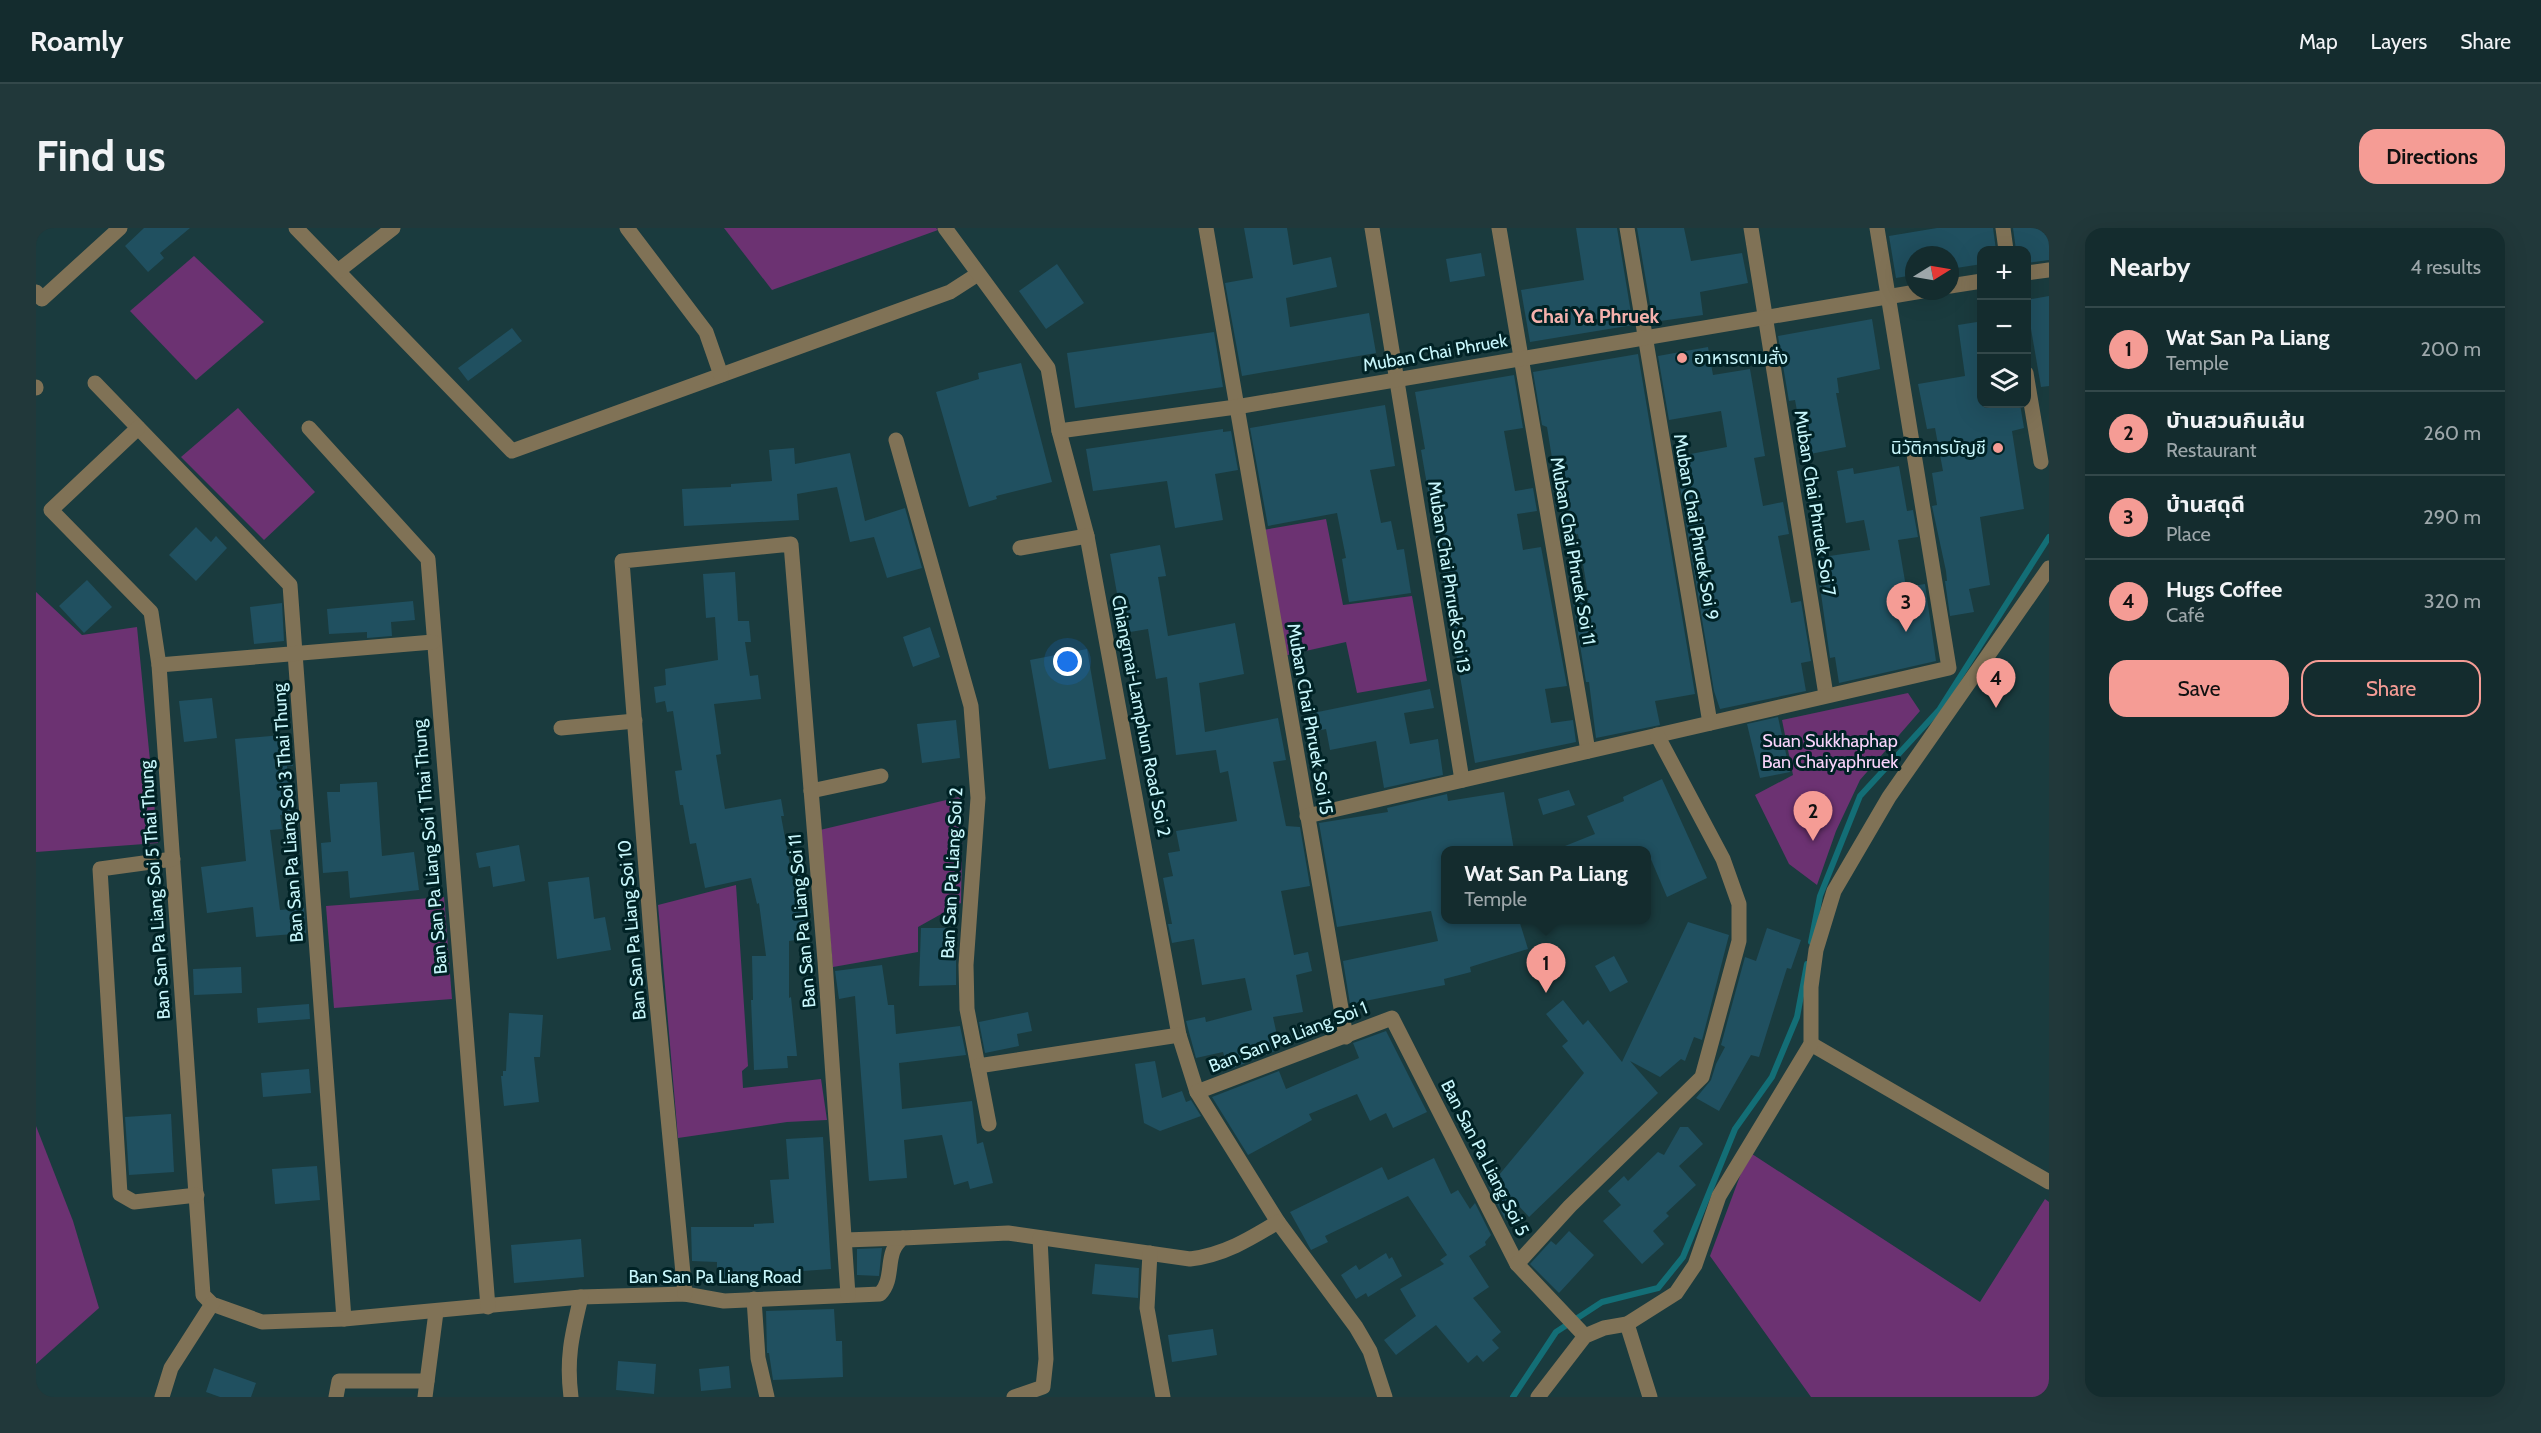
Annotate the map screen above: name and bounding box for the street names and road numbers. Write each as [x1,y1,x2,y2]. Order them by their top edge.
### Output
street label: Muban Chai Phruek [1361,329,1510,377]
street label: Muban Chai Phruek Soi 7 [1789,409,1841,597]
street label: Muban Chai Phruek Soi 9 [1669,432,1723,622]
street label: Muban Chai Phruek Soi 11 [1546,455,1600,647]
street label: Muban Chai Phruek Soi 13 [1423,479,1475,675]
street label: Chiangmai-Lamphun Road Soi 2 [1107,593,1175,839]
street label: Muban Chai Phruek Soi 15 [1282,621,1338,817]
street label: Ban San Pa Liang Soi 3 Thai Thung [268,682,308,943]
street label: Ban San Pa Liang Soi 1 Thai Thung [408,718,452,975]
street label: Ban San Pa Liang Soi 5 Thai Thung [135,759,175,1020]
street label: Ban San Pa Liang Soi 2 [937,787,967,959]
street label: Ban San Pa Liang Soi 11 [783,833,821,1009]
street label: Ban San Pa Liang Soi 10 [613,839,651,1021]
street label: Ban San Pa Liang Soi 1 [1206,997,1370,1077]
street label: Ban San Pa Liang Soi 5 [1436,1076,1534,1240]
street label: Ban San Pa Liang Road [628,1266,802,1288]

